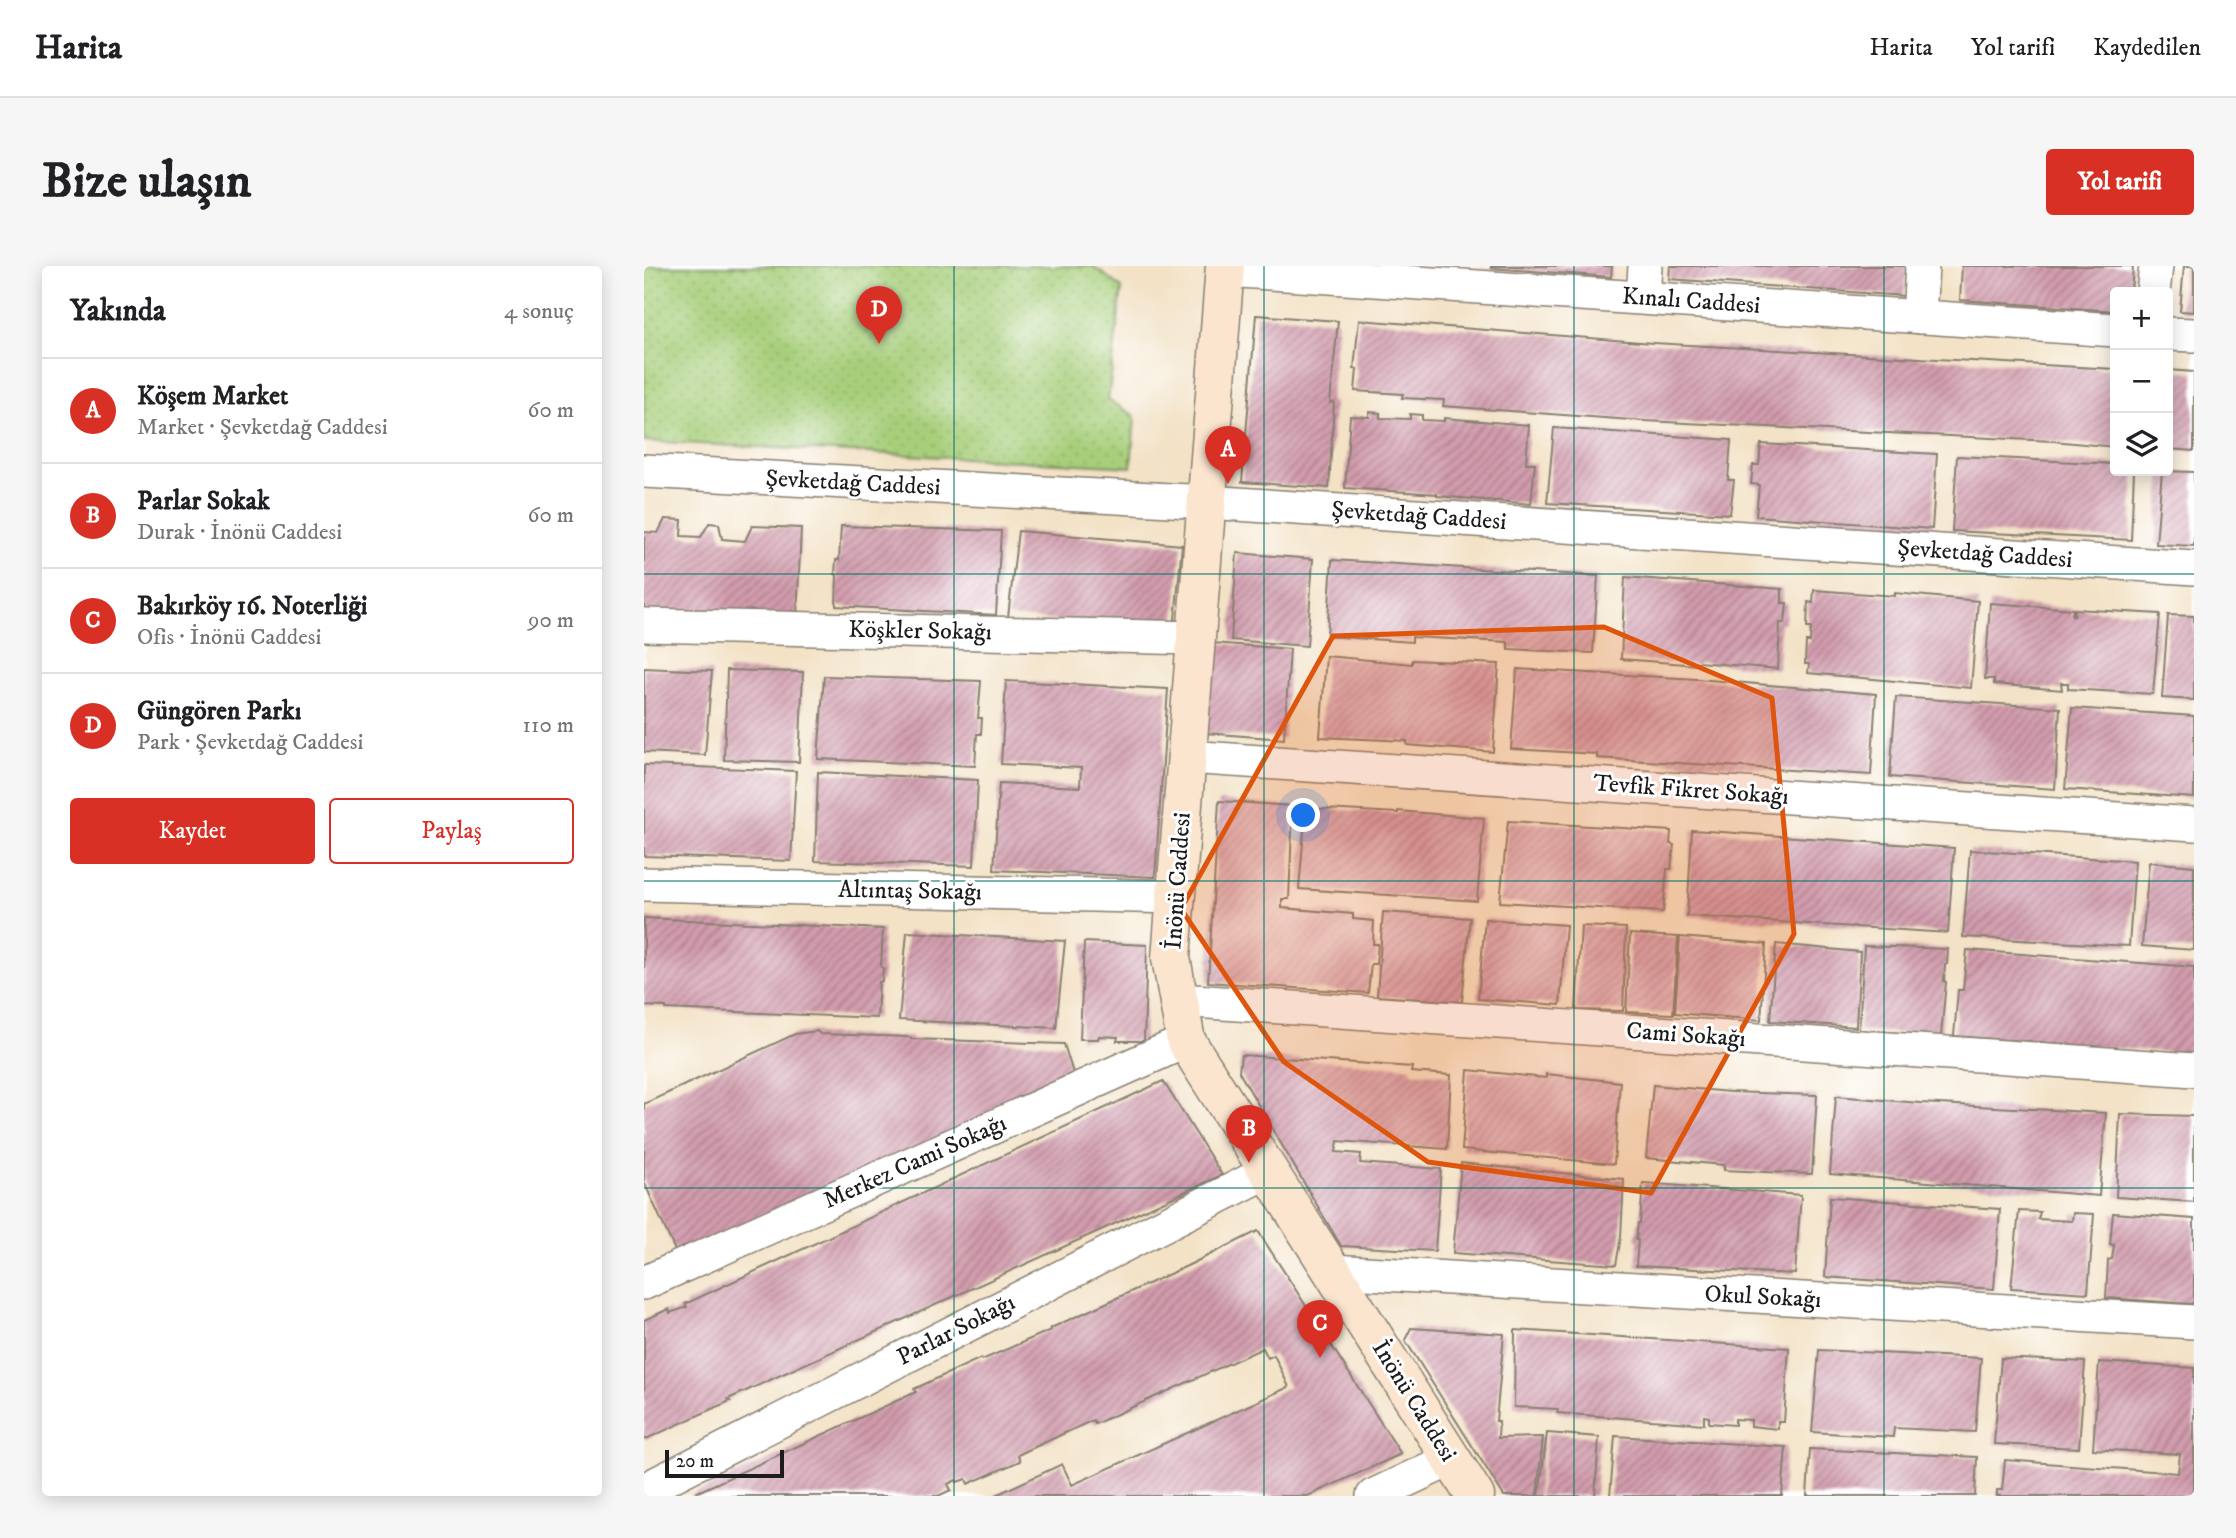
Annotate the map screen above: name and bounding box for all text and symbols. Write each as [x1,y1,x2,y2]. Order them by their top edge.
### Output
text: Harita [35,28,122,69]
text: Harita [1869,33,1933,63]
text: Yol tarifi [1971,33,2055,63]
text: Kaydedilen [2093,33,2201,63]
button: Yol tarifi [2046,149,2194,215]
text: Bize ulaşın [42,151,251,213]
street label: Kınalı Caddesi [1621,281,1761,321]
pin: D [856,286,902,344]
map controls [2110,287,2173,476]
button: + [2110,287,2173,350]
text: Yakında [70,293,166,330]
text: 4 sonuç [504,297,574,326]
button: − [2110,350,2173,413]
text: Köşem Market [137,380,288,413]
text: A [86,396,100,425]
text: 60 m [527,396,574,425]
text: Market · Şevketdağ Caddesi [137,413,388,442]
button: layers [2110,413,2173,476]
pin: A [1205,426,1251,484]
street label: Şevketdağ Caddesi [765,463,941,503]
text: Parlar Sokak [137,485,270,518]
street label: Şevketdağ Caddesi [1331,495,1507,537]
text: B [86,501,100,530]
text: 60 m [527,501,574,530]
text: Durak · İnönü Caddesi [137,518,342,547]
street label: Şevketdağ Caddesi [1897,533,2073,575]
text: Bakırköy 16. Noterliği [137,590,368,623]
text: C [85,606,101,635]
text: 90 m [528,606,574,635]
street label: Köşkler Sokağı [848,615,992,647]
text: Ofis · İnönü Caddesi [137,623,321,652]
text: Güngören Parkı [137,695,301,728]
text: D [84,711,102,740]
text: 110 m [523,711,574,740]
text: Park · Şevketdağ Caddesi [137,728,363,757]
street label: Tevfik Fikret Sokağı [1592,768,1790,812]
button: Kaydet [70,798,315,864]
button: Paylaş [329,798,574,864]
your location [1286,798,1320,832]
street label: İnönü Caddesi [1157,811,1198,951]
street label: Altıntaş Sokağı [838,875,982,907]
street label: Cami Sokağı [1625,1016,1747,1054]
pin: B [1226,1105,1272,1163]
street label: Merkez Cami Sokağı [819,1108,1011,1216]
street label: Okul Sokağı [1704,1279,1822,1315]
street label: Parlar Sokağı [892,1287,1020,1373]
pin: C [1297,1300,1343,1358]
street label: İnönü Caddesi [1365,1334,1464,1467]
scale bar [665,1447,784,1479]
text: 20 m [676,1450,714,1473]

